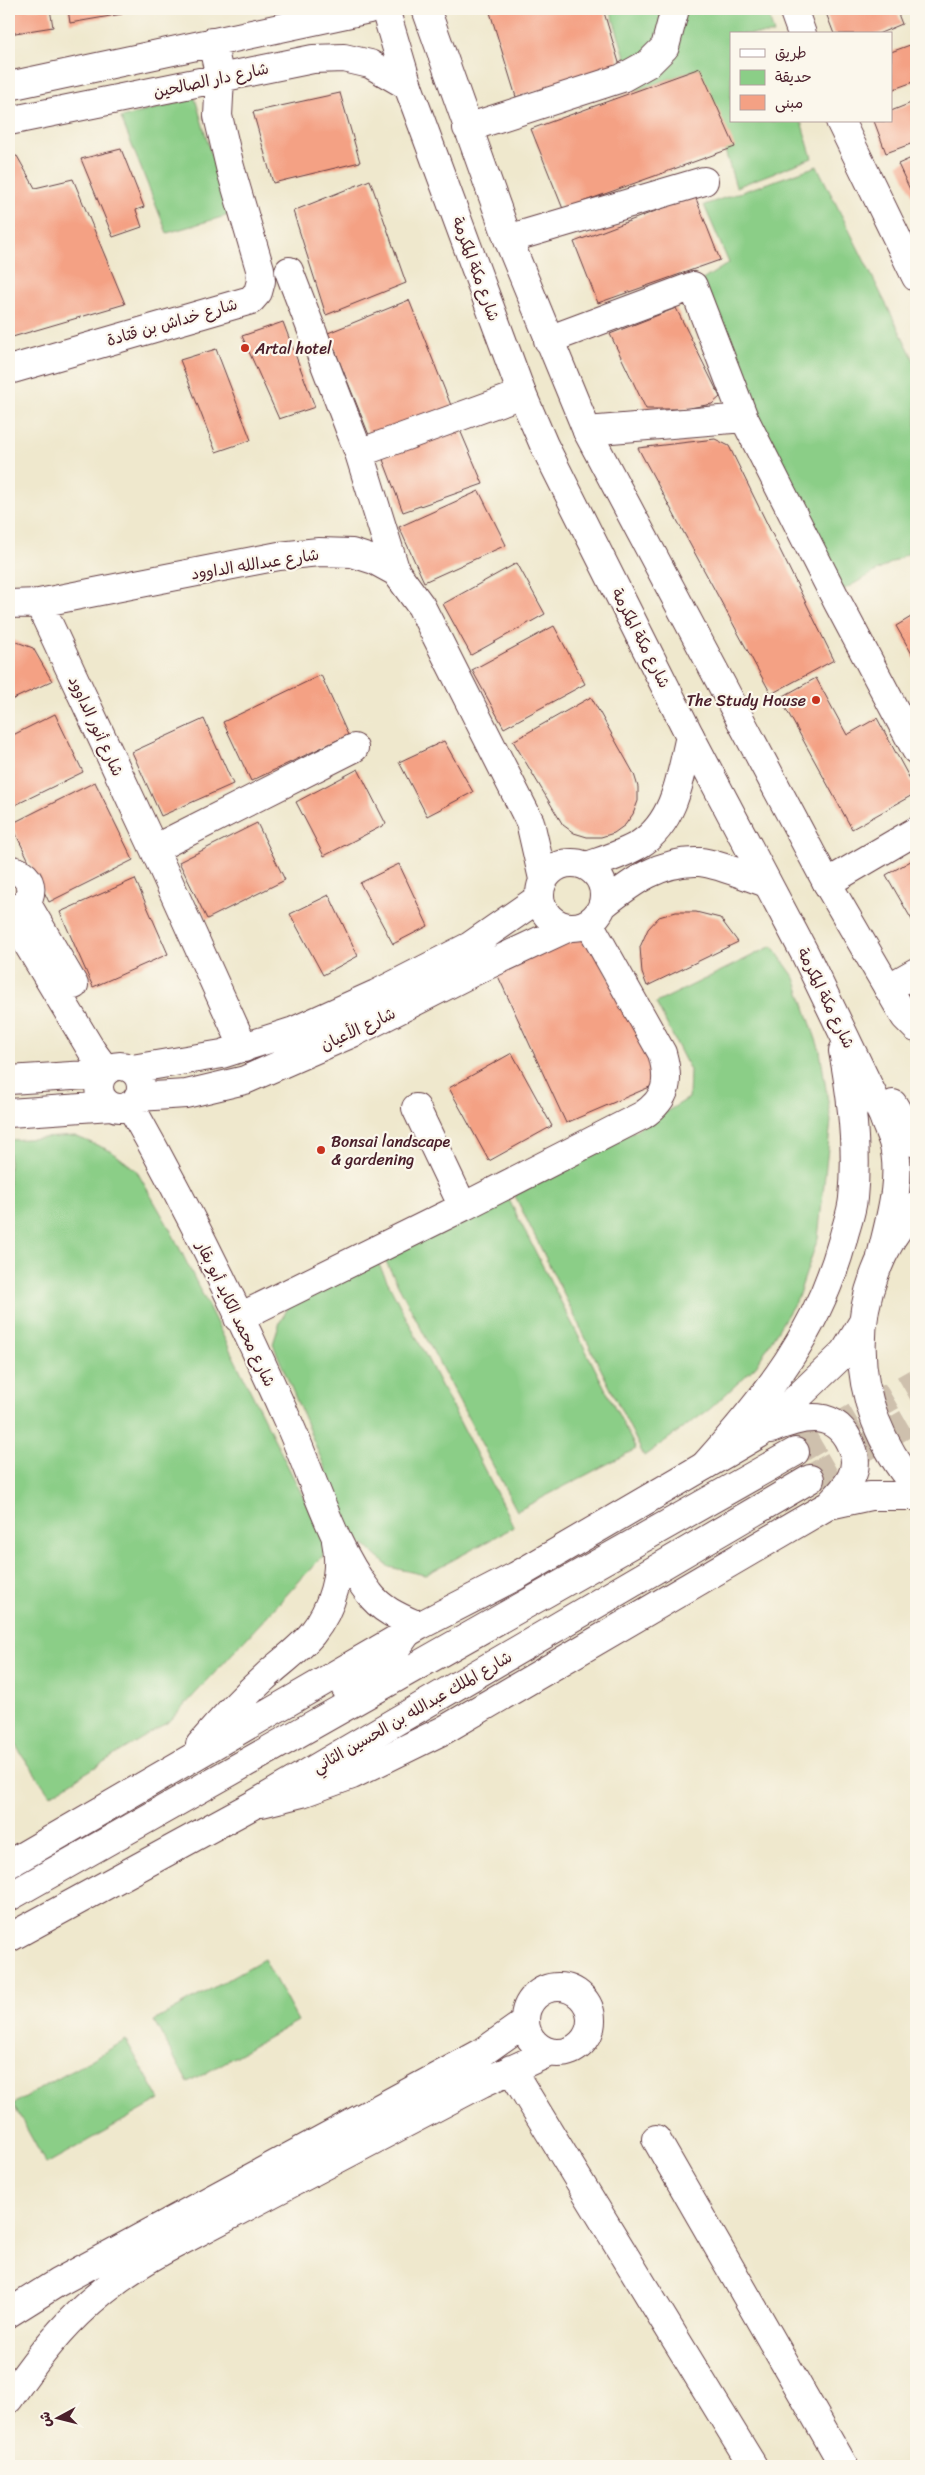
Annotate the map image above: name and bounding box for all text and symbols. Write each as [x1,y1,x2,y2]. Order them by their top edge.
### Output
legend [730,32,892,122]
text: طريق [775,40,807,66]
street label: شارع دار الصالحين [150,54,272,106]
text: حديقة [775,64,812,90]
text: مبنى [775,90,803,116]
street label: شارع مكة المكرمة [444,213,508,325]
street label: شارع خداش بن قتادة [103,289,241,355]
place label: Artal hotel [254,334,332,363]
marker: Artal hotel [239,342,251,354]
street label: شارع عبدالله الداوود [189,540,321,588]
street label: شارع مكة المكرمة [603,583,679,693]
street label: شارع أنور الداوود [60,671,132,781]
place label: The Study House [686,686,806,715]
marker: The Study House [810,694,822,706]
street label: شارع مكة المكرمة [789,942,863,1054]
street label: شارع الأعيان [315,999,401,1059]
place label: Bonsai landscape & gardening [331,1127,450,1174]
marker: Bonsai landscape & gardening [315,1144,327,1156]
street label: شارع محمد الكايد أبو بقار [187,1234,284,1392]
street label: شارع الملك عبدالله بن الحسين الثاني [306,1643,518,1781]
north arrow [32,2392,82,2442]
text: ش [32,2410,59,2429]

